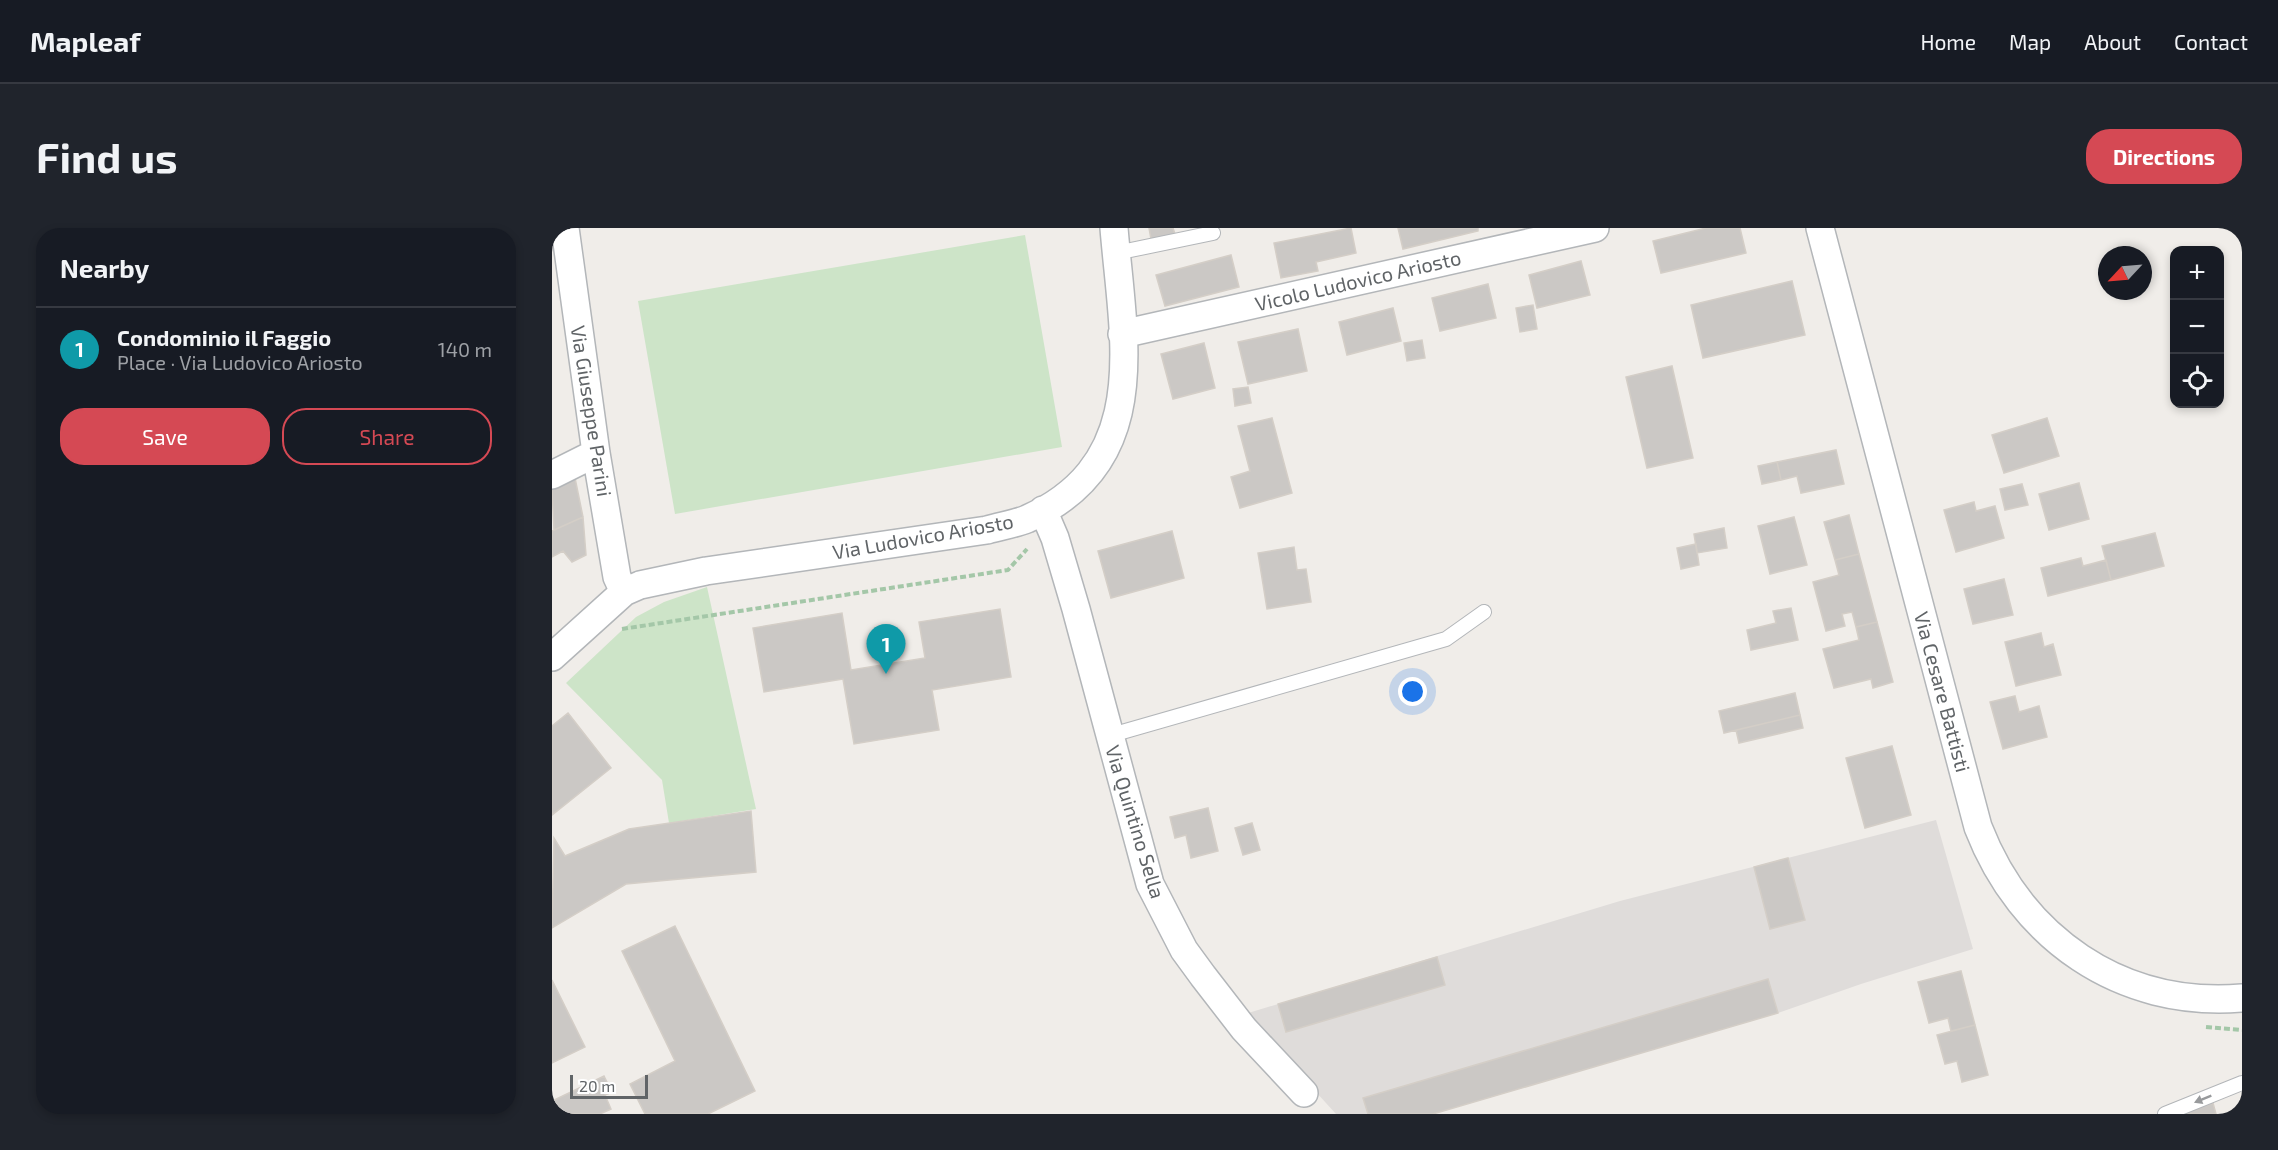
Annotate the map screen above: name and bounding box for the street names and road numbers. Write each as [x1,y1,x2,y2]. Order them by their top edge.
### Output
street label: Vicolo Ludovico Ariosto [1252,245,1463,315]
street label: Via Giuseppe Parini [567,324,617,498]
street label: Via Ludovico Ariosto [830,508,1015,564]
street label: Via Cesare Battisti [1910,609,1976,775]
street label: Via Quintino Sella [1101,742,1171,901]

